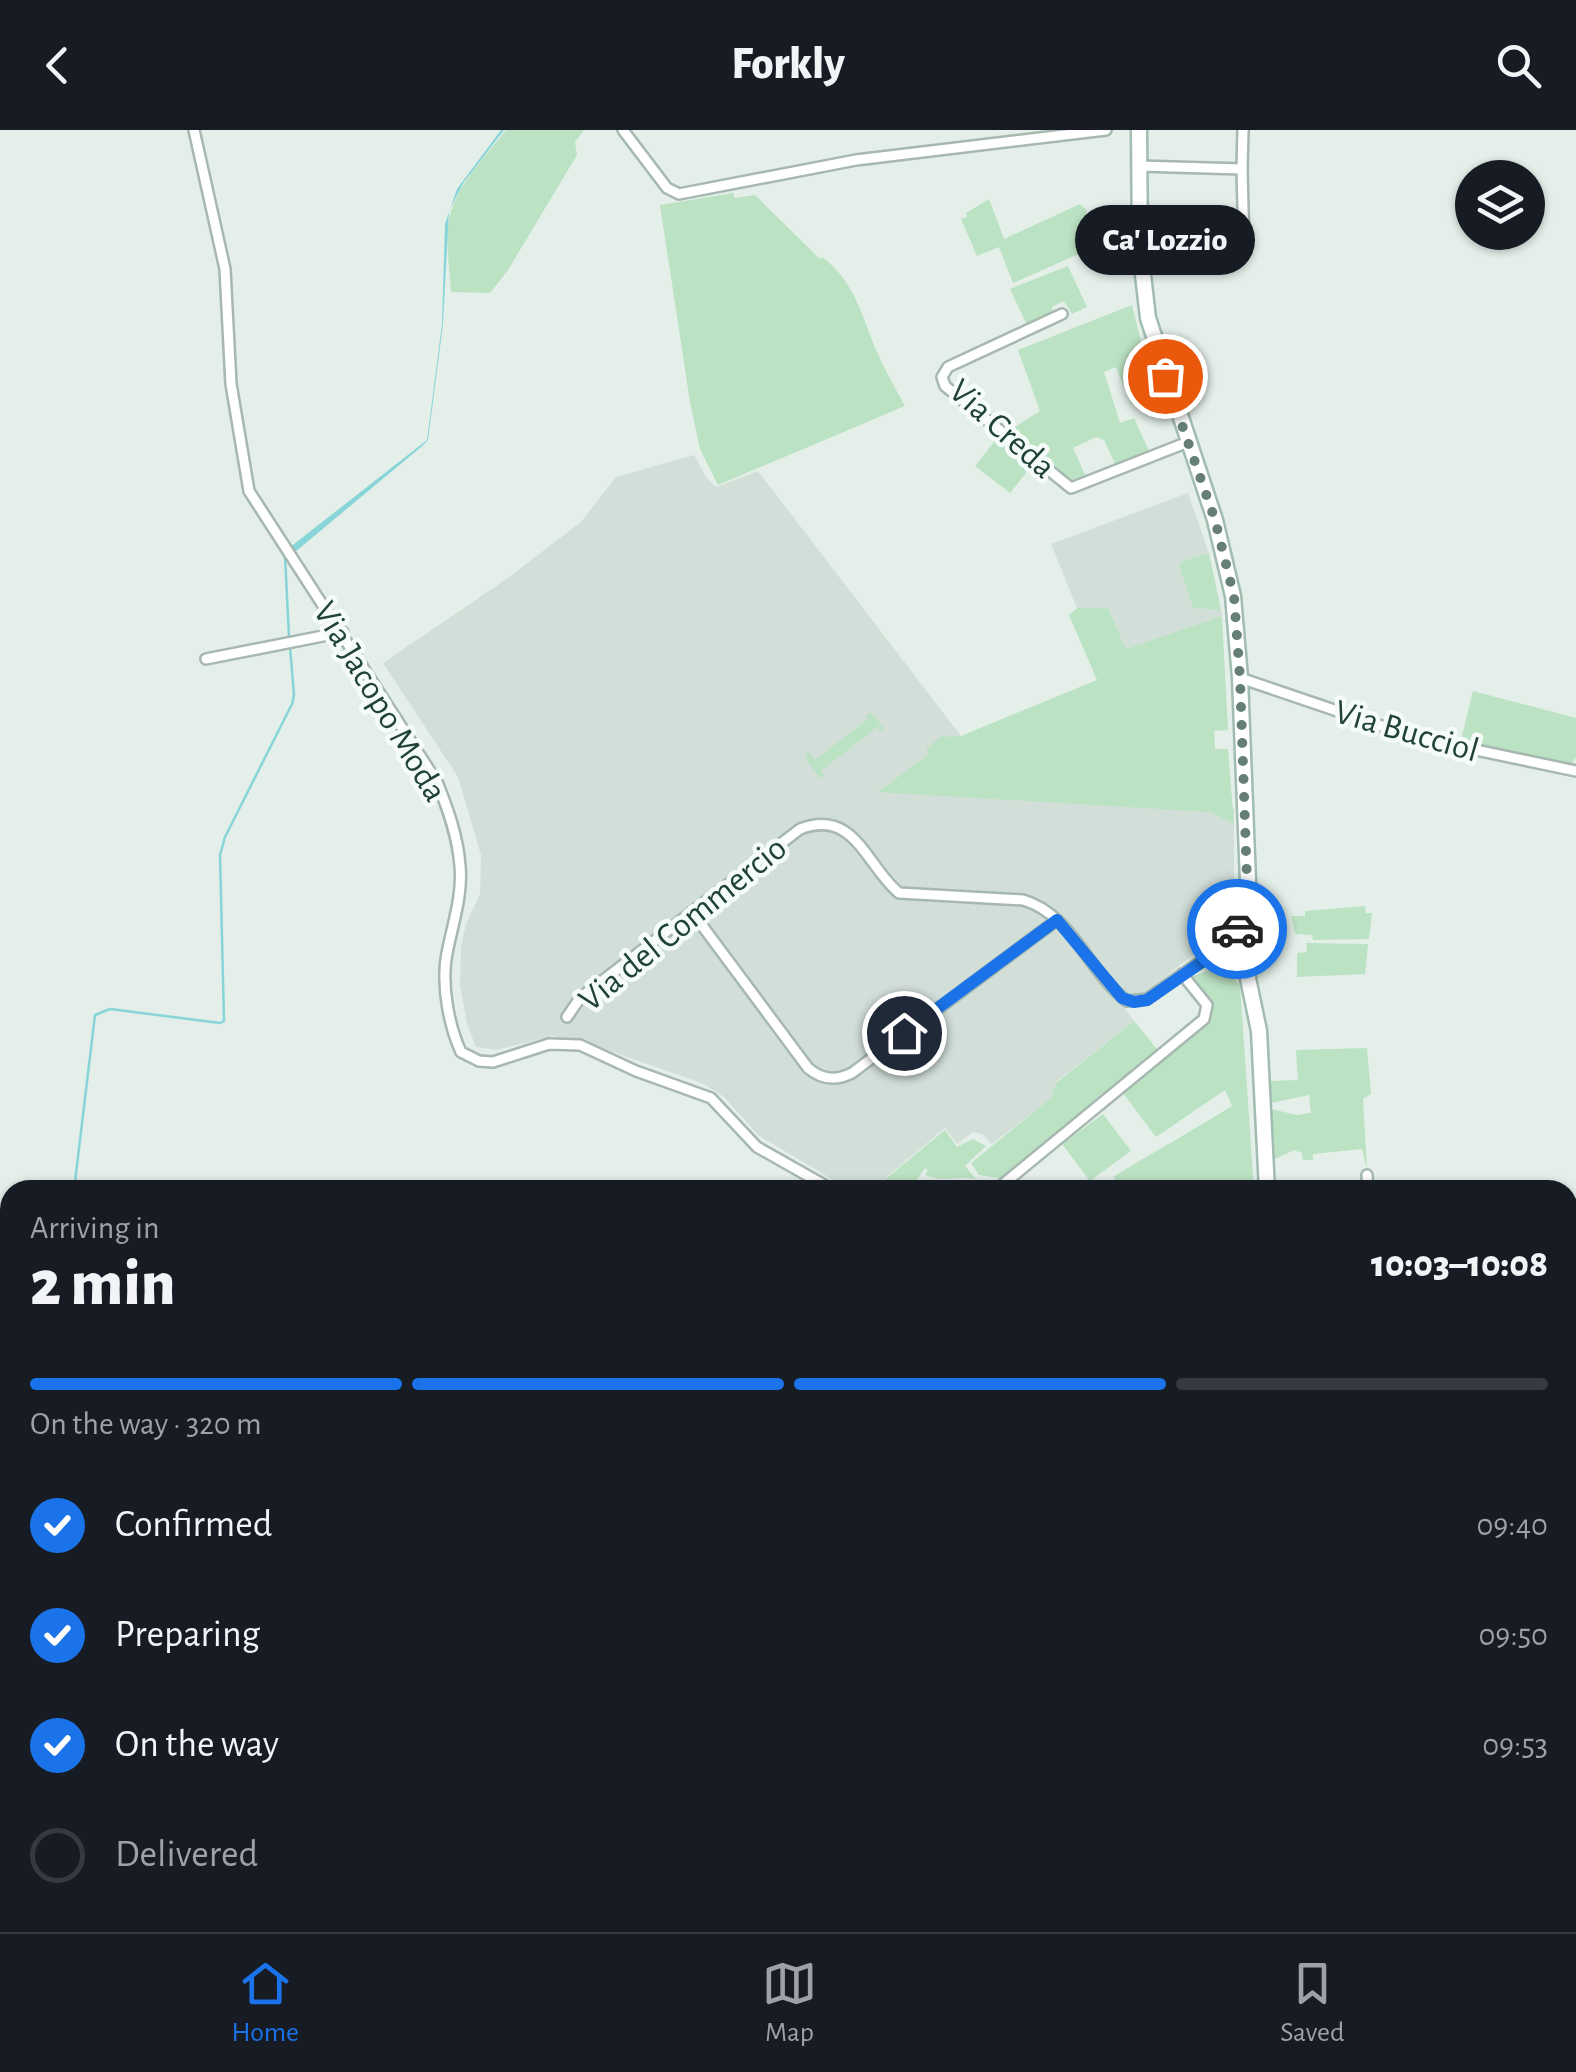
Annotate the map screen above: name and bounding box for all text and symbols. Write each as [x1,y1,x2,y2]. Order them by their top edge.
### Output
icon: back [30,38,85,93]
icon: search [1491,38,1546,93]
text: Forkly [731,42,845,87]
map controls [1455,160,1545,250]
button: layers [1455,160,1545,250]
callout: Ca' Lozzio [1075,206,1255,276]
text: Ca' Lozzio [1103,224,1227,256]
pin [1123,334,1208,419]
icon: bag [1138,349,1193,404]
street label: Via Creda [942,373,1062,485]
street label: Via Jacopo Moda [306,596,453,808]
street label: Via Bucciol [1331,694,1483,769]
street label: Via del Commercio [573,830,793,1018]
courier [1187,879,1287,979]
icon: car [1210,902,1265,957]
pin [862,991,947,1076]
icon: home [877,1006,932,1061]
text: Arriving in [30,1212,159,1244]
text: 10:03–10:08 [1371,1246,1548,1284]
text: 2 min [30,1252,176,1317]
text: On the way · 320 m [30,1408,262,1440]
icon: check [30,1498,85,1553]
text: Confirmed [115,1506,272,1544]
text: 09:40 [1476,1509,1548,1541]
icon: check [30,1608,85,1663]
text: Preparing [115,1616,260,1654]
text: 09:50 [1478,1619,1548,1651]
icon: check [30,1718,85,1773]
text: On the way [115,1726,279,1764]
text: 09:53 [1482,1729,1548,1761]
text: Delivered [115,1836,258,1874]
tab: Home [232,1956,299,2050]
tab: Map [762,1956,817,2050]
tab: Saved [1280,1956,1344,2050]

